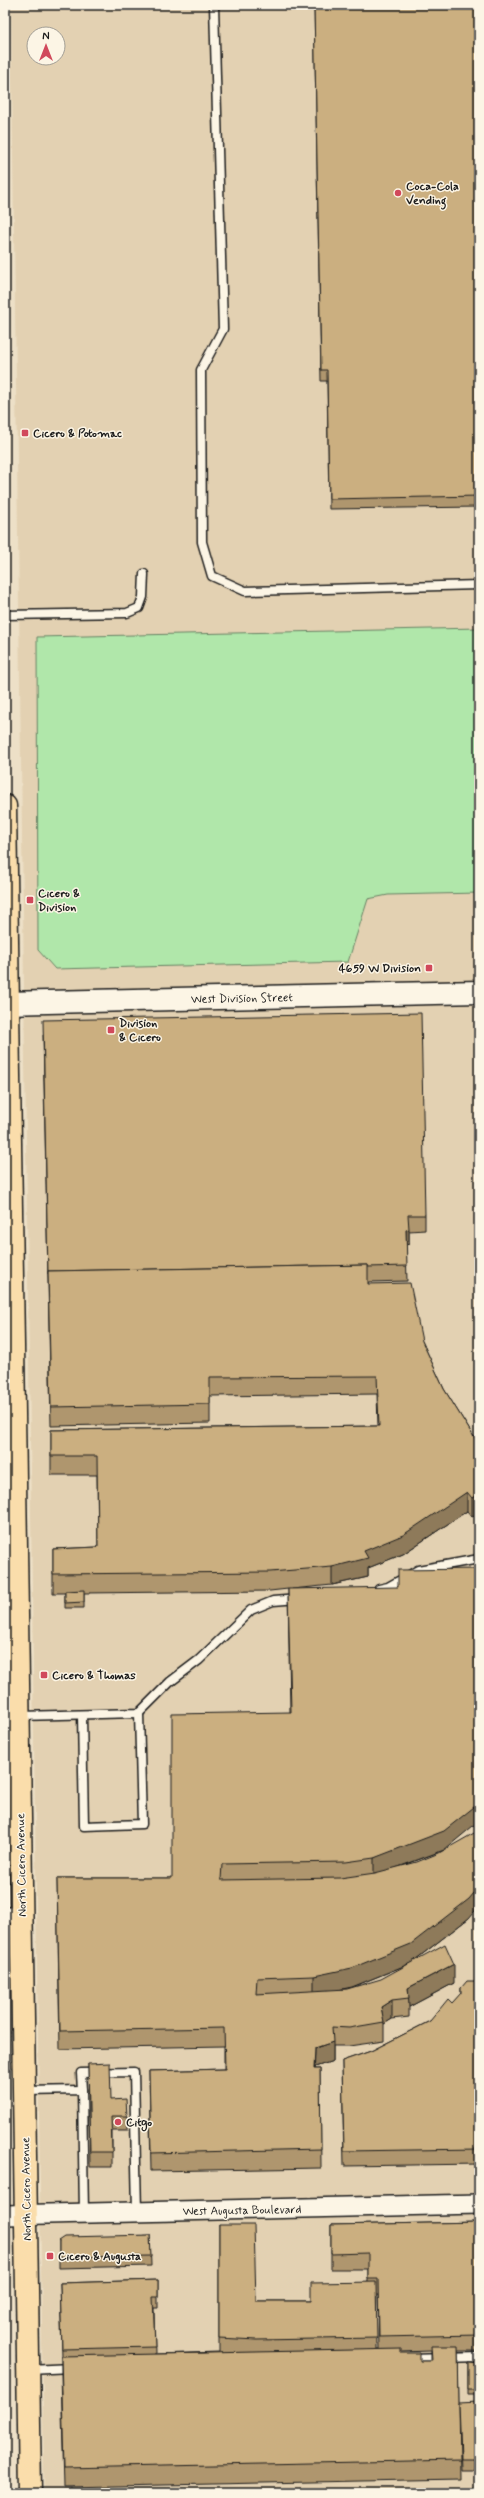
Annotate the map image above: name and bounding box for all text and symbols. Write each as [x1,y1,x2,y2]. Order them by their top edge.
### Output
north arrow [26,26,66,66]
text: N [42,30,50,44]
place label: Coca-Cola Vending [406,179,459,210]
marker: Coca-Cola Vending [393,188,403,198]
place label: Cicero & Potomac [33,426,122,442]
marker: Cicero & Potomac [20,428,30,438]
place label: Cicero & Division [38,886,80,916]
marker: Cicero & Division [25,895,35,905]
place label: 4659 W Division [339,961,421,977]
marker: 4659 W Division [424,963,434,973]
street label: West Division Street [191,990,294,1008]
place label: Division & Cicero [119,1016,161,1046]
marker: Division & Cicero [106,1025,116,1035]
place label: Cicero & Thomas [52,1668,136,1684]
marker: Cicero & Thomas [39,1670,49,1680]
street label: North Cicero Avenue [13,1813,31,1917]
place label: Citgo [126,2115,152,2132]
marker: Citgo [113,2117,123,2127]
street label: North Cicero Avenue [18,2137,36,2241]
street label: West Augusta Boulevard [182,2202,302,2220]
place label: Cicero & Augusta [58,2249,141,2265]
marker: Cicero & Augusta [45,2251,55,2261]

